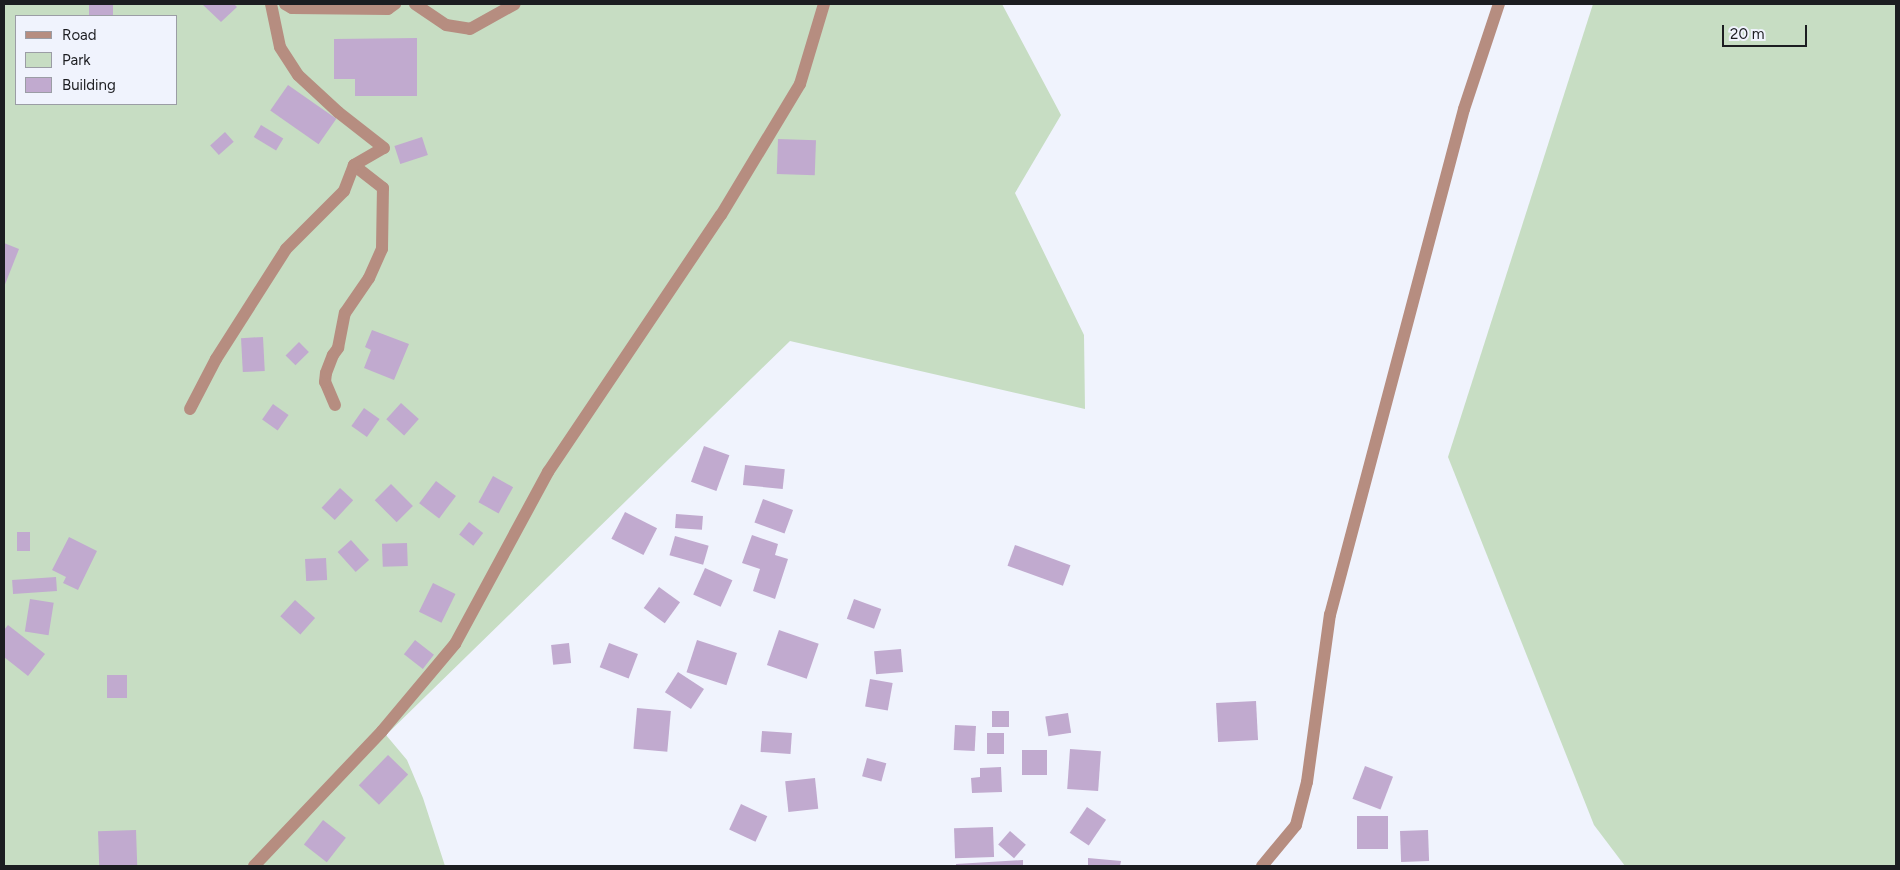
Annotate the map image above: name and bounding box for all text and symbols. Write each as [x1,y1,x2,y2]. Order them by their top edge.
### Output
legend [15,15,178,105]
scale bar [1725,15,1810,47]
text: 20 m [1730,25,1764,43]
text: Road [62,26,97,44]
text: Park [62,51,91,69]
text: Building [62,76,116,94]

